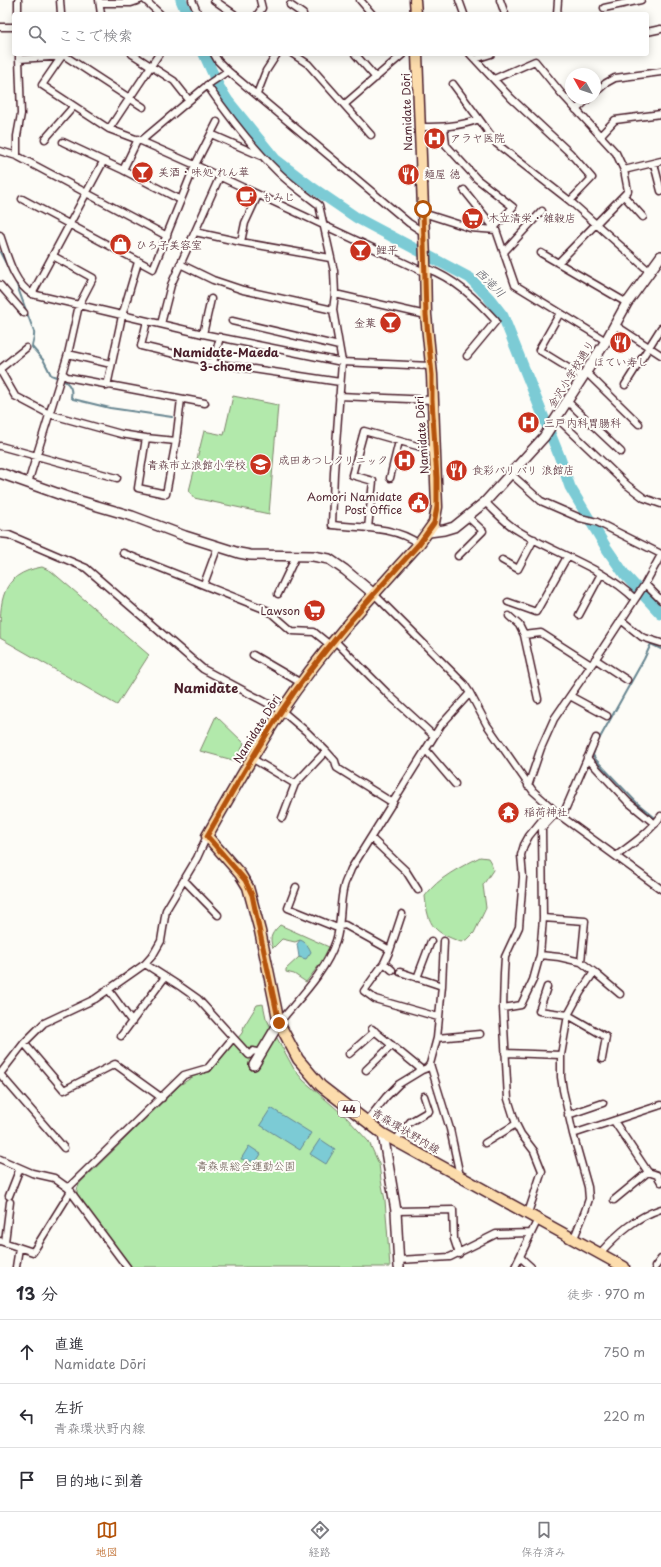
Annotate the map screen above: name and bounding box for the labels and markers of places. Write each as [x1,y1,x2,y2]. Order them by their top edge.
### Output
hospital icon: アラヤ医院 [422,125,448,151]
place label: アラヤ医院 [450,129,505,146]
bar icon: 美酒・味処 れん華 [129,159,155,185]
restaurant icon: 麺屋 徳 [395,161,421,187]
place label: 美酒・味処 れん華 [158,163,250,180]
place label: 麺屋 徳 [424,165,461,182]
cafe icon: もみじ [234,184,260,210]
place label: もみじ [262,188,295,205]
supermarket icon: 木立清栄・雑穀店 [459,205,485,231]
place label: 木立清栄・雑穀店 [488,209,576,226]
shop icon: ひろ子美容室 [108,232,134,258]
place label: ひろ子美容室 [136,236,202,253]
bar icon: 鯉平 [348,237,374,263]
place label: 鯉平 [376,241,398,258]
bar icon: 金葉 [378,310,404,336]
place label: 金葉 [354,314,376,331]
restaurant icon: ほてい寿し [608,329,634,355]
place label: ほてい寿し [594,353,649,370]
hospital icon: 三戸内科胃腸科 [515,410,541,436]
place label: 三戸内科胃腸科 [544,414,621,431]
hospital icon: 成田あつしクリニック [391,447,417,473]
place label: 成田あつしクリニック [278,451,388,468]
school or university icon: 青森市立浪館小学校 [248,452,274,478]
place label: 青森市立浪館小学校 [147,456,246,473]
restaurant icon: 食彩バリバリ 浪館店 [443,457,469,483]
place label: 食彩バリバリ 浪館店 [472,461,575,478]
place label: Aomori Namidate Post Office [307,488,402,518]
public building icon: Aomori Namidate Post Office [405,490,431,516]
supermarket icon: Lawson [302,598,328,624]
place label: Lawson [261,602,300,619]
temple icon: 稲荷神社 [496,799,522,825]
place label: 稲荷神社 [524,803,568,820]

